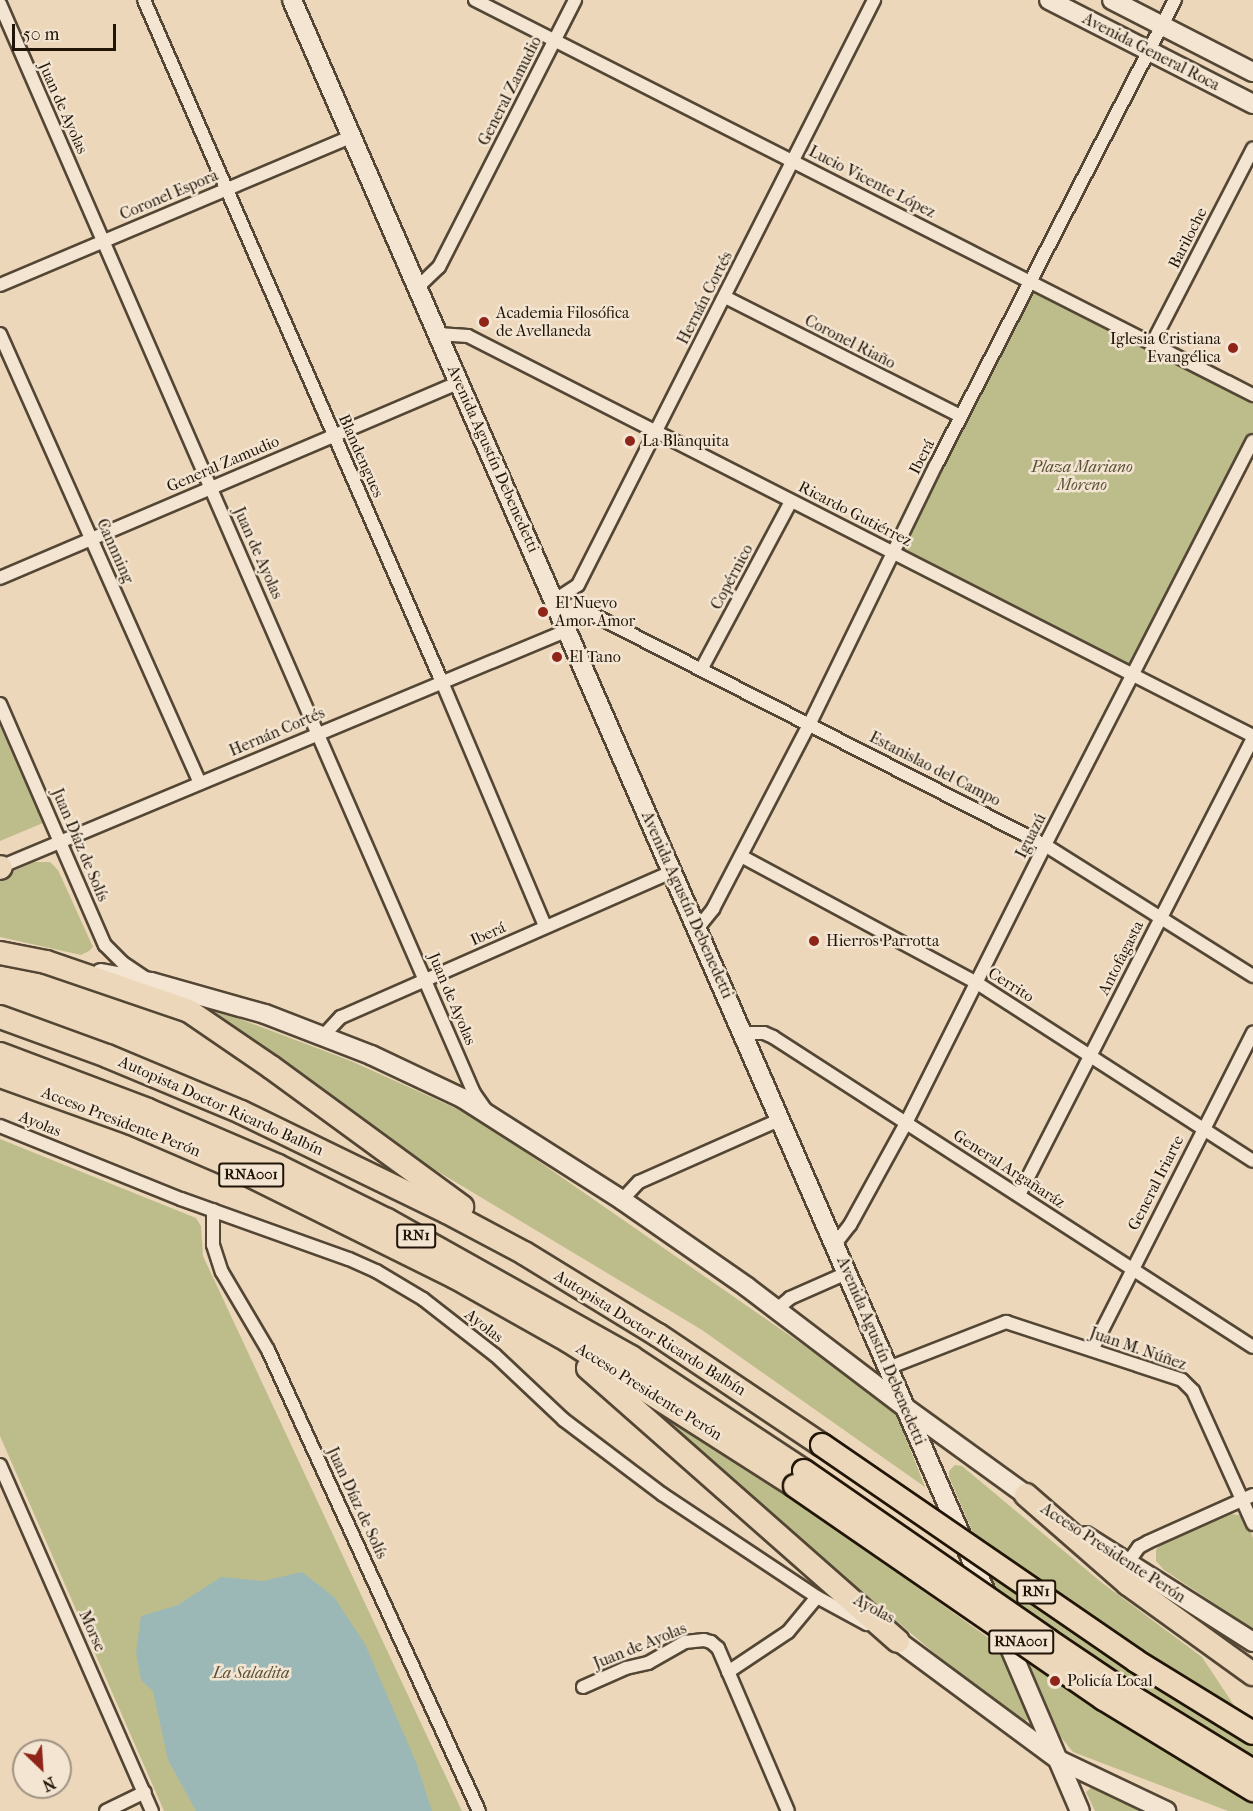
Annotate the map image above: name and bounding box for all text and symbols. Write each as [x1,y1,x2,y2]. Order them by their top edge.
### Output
street label: Avenida General Roca [1079,9,1223,95]
scale bar [15,12,118,50]
text: 50 m [23,24,59,45]
street label: General Zamudio [474,33,546,149]
street label: Juan de Ayolas [34,59,92,157]
street label: Lucio Vicente López [805,142,939,222]
street label: Coronel Espora [117,166,221,224]
street label: Bariloche [1165,204,1211,272]
street label: Hernán Cortés [673,248,737,348]
place label: Academia Filosófica de Avellaneda [496,303,629,341]
street label: Coronel Riaño [801,311,899,373]
marker: Academia Filosófica de Avellaneda [477,315,491,329]
place label: Iglesia Cristiana Evangélica [1110,329,1221,367]
marker: Iglesia Cristiana Evangélica [1226,341,1240,355]
street label: Avenida Agustín Debenedetti [443,363,543,555]
street label: Blandengues [334,411,388,501]
place label: La Blanquita [642,431,729,451]
street label: General Zamudio [164,432,282,496]
marker: La Blanquita [623,434,637,448]
street label: Iberá [905,436,939,478]
park label: Plaza Mariano Moreno [1031,457,1133,495]
street label: Ricardo Gutiérrez [795,477,915,551]
street label: Juan de Ayolas [229,504,287,602]
street label: Cannning [92,516,138,586]
street label: Copérnico [707,541,757,613]
place label: El Nuevo Amor Amor [555,593,635,631]
marker: El Nuevo Amor Amor [536,605,550,619]
place label: El Tano [569,647,621,667]
marker: El Tano [550,650,564,664]
street label: Hernán Cortés [226,703,328,761]
street label: Estanislao del Campo [866,728,1004,810]
street label: Juan Díaz de Solís [47,785,113,905]
street label: Avenida Agustín Debenedetti [637,809,737,1001]
street label: Iguazú [1012,810,1050,862]
street label: Iberá [467,918,509,950]
street label: Antofagasta [1094,918,1148,998]
place label: Hierros Parrotta [826,931,939,951]
marker: Hierros Parrotta [807,934,821,948]
street label: Juan de Ayolas [424,950,480,1048]
street label: Cerrito [984,963,1038,1007]
street label: Autopista Doctor Ricardo Balbín [116,1052,326,1160]
street label: Acceso Presidente Perón [39,1083,203,1161]
street label: Ayolas [16,1107,64,1141]
street label: General Argañaráz [949,1126,1069,1212]
street label: General Iriarte [1124,1132,1188,1234]
road number: RNA001 [218,1163,284,1187]
road number: RN1 [395,1224,437,1248]
street label: Avenida Agustín Debenedetti [833,1254,929,1448]
street label: Autopista Doctor Ricardo Balbín [551,1266,749,1400]
street label: Ayolas [461,1305,507,1347]
street label: Juan M. Núñez [1087,1323,1189,1375]
street label: Acceso Presidente Perón [572,1339,726,1445]
street label: Juan Díaz de Solís [323,1444,391,1562]
street label: Acceso Presidente Perón [1037,1499,1189,1607]
road number: RN1 [1015,1580,1057,1604]
street label: Ayolas [850,1590,898,1628]
street label: Morse [74,1607,110,1655]
street label: Juan de Ayolas [591,1619,689,1673]
road number: RNA001 [988,1630,1054,1654]
park label: La Saladita [213,1663,289,1683]
place label: Policía Local [1067,1671,1153,1691]
marker: Policía Local [1048,1674,1062,1688]
north arrow [12,1739,72,1799]
text: N [39,1773,58,1795]

